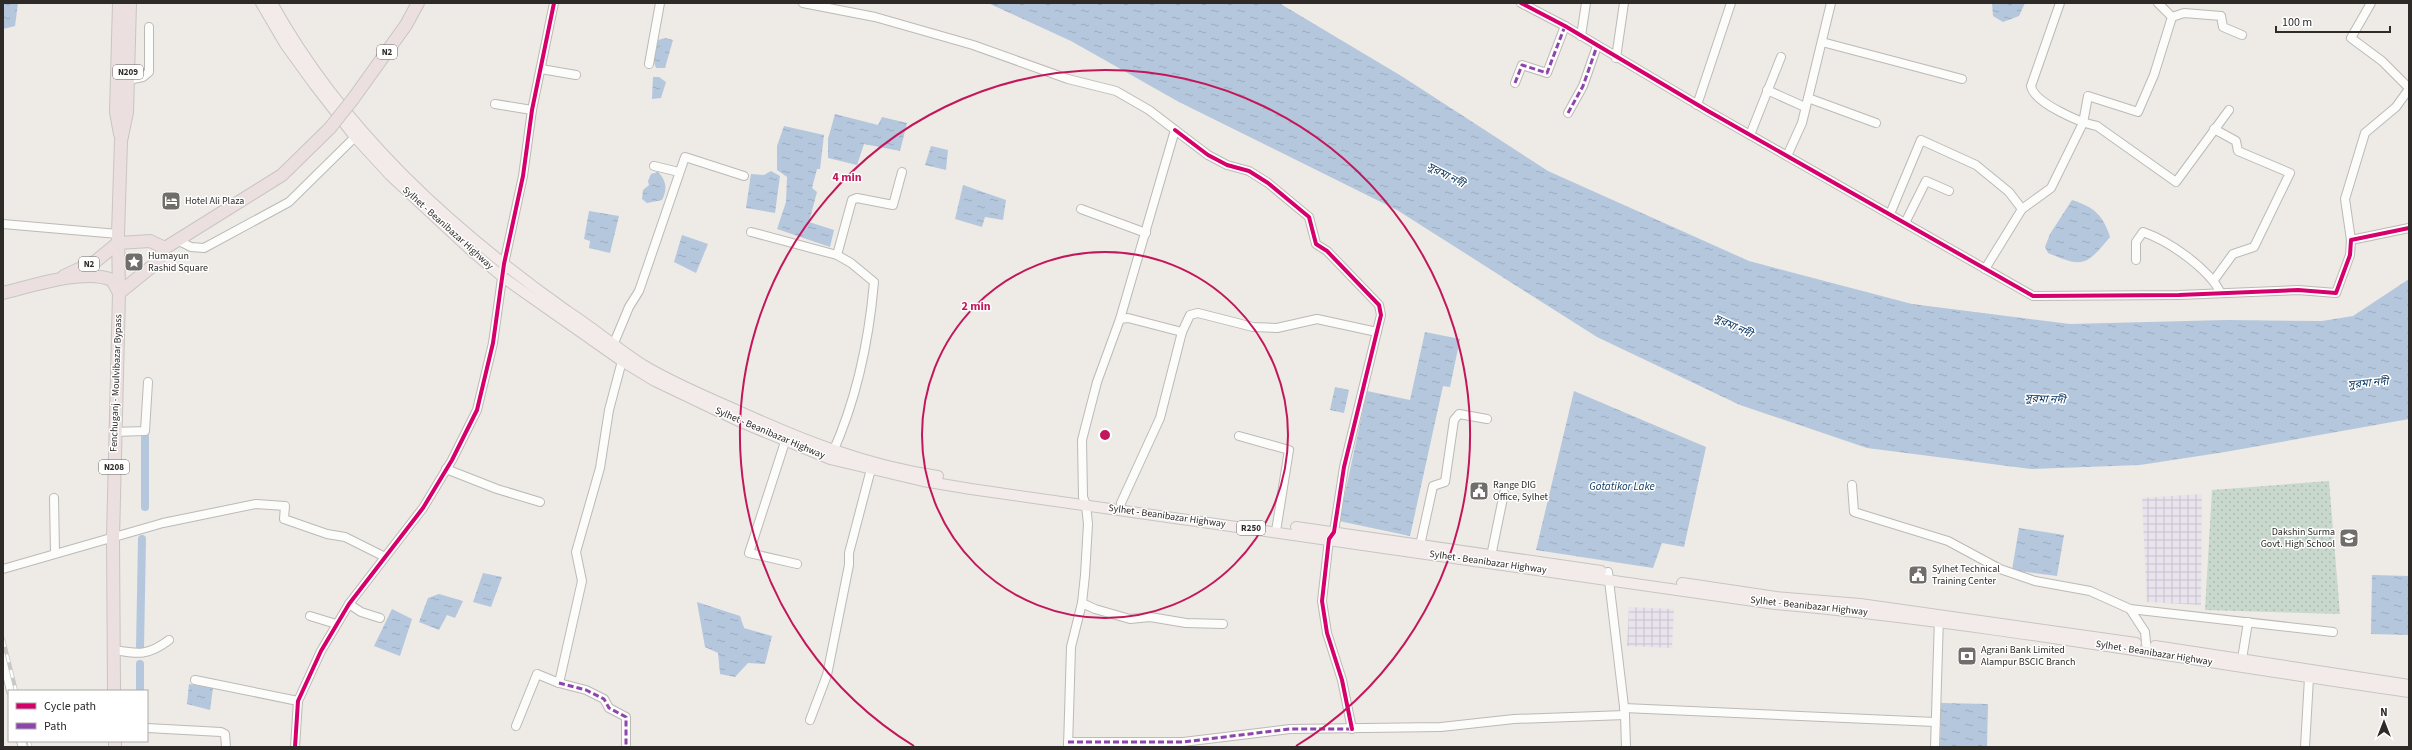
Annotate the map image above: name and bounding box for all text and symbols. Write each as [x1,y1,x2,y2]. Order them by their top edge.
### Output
scale bar [2276,8,2390,34]
text: 100 m [2282,14,2312,31]
road number: N2 [377,45,397,59]
road number: N209 [113,65,143,79]
water label: সুরমা নদী [1424,159,1469,192]
text: 4 min [832,169,862,186]
street label: Sylhet - Beanibazar Highway [399,183,497,273]
hotel icon: Hotel Ali Plaza [160,190,182,212]
place label: Hotel Ali Plaza [185,194,244,208]
place label: Humayun Rashid Square [148,249,208,275]
place icon: Humayun Rashid Square [123,251,145,273]
road number: N2 [79,257,99,271]
text: 2 min [961,298,991,315]
water label: সুরমা নদী [1711,311,1757,342]
street label: Fenchuganj - Moulvibazar Bypass [107,314,125,452]
water label: সুরমা নদী [2347,374,2391,392]
water label: সুরমা নদী [2024,390,2068,408]
street label: Sylhet - Beanibazar Highway [713,403,827,463]
centre of rings [1098,428,1112,442]
road number: N208 [99,460,129,474]
place label: Range DIG Office, Sylhet [1493,478,1549,504]
water label: Gotatikor Lake [1589,479,1655,494]
public building icon: Range DIG Office, Sylhet [1468,480,1490,502]
street label: Sylhet - Beanibazar Highway [1107,501,1227,531]
road number: R250 [1237,521,1265,535]
place label: Dakshin Surma Govt. High School [2261,525,2335,551]
school or university icon: Dakshin Surma Govt. High School [2338,527,2360,549]
street label: Sylhet - Beanibazar Highway [1428,547,1548,577]
place label: Sylhet Technical Training Center [1932,562,2000,588]
public building icon: Sylhet Technical Training Center [1907,564,1929,586]
street label: Sylhet - Beanibazar Highway [1749,593,1869,619]
street label: Sylhet - Beanibazar Highway [2095,637,2214,669]
place label: Agrani Bank Limited Alampur BSCIC Branch [1981,643,2076,669]
bank icon: Agrani Bank Limited Alampur BSCIC Branch [1956,645,1978,667]
legend [8,690,148,742]
text: Cycle path [44,698,96,715]
north arrow [2364,702,2404,742]
text: N [2380,705,2388,720]
text: Path [44,718,67,735]

